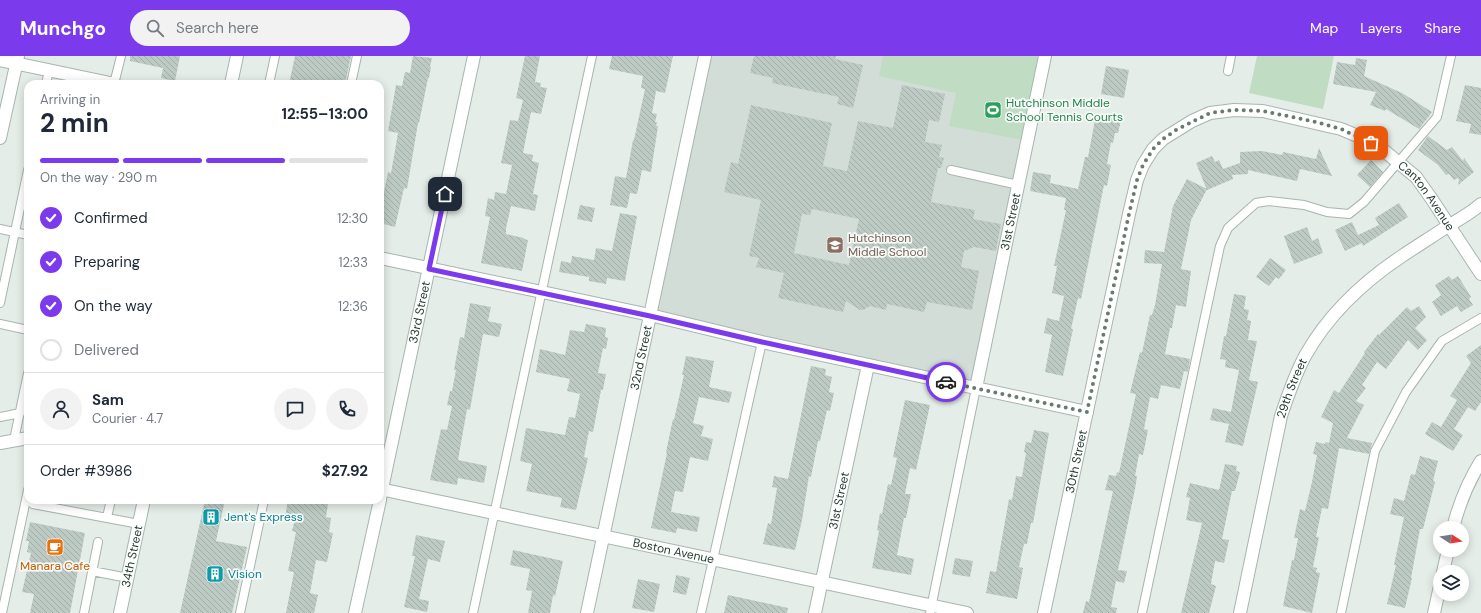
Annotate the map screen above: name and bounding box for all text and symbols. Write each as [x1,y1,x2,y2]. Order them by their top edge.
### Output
search box [130,10,410,46]
text: Munchgo [20,16,106,41]
icon: search [144,17,166,39]
text: Search here [176,18,259,38]
text: Map [1310,19,1338,37]
text: Layers [1360,19,1402,37]
text: Share [1424,19,1461,37]
text: Arriving in [40,91,100,108]
place label: Hutchinson Middle School Tennis Courts [1006,95,1123,125]
sports icon: Hutchinson Middle School Tennis Courts [983,100,1003,120]
text: 12:55–13:00 [282,104,368,124]
text: 2 min [40,106,109,140]
pin [1354,126,1388,160]
icon: bag [1360,132,1382,154]
street label: Canton Avenue [1395,157,1458,234]
text: On the way · 290 m [40,169,157,186]
pin [428,177,462,211]
icon: home [434,183,456,205]
street label: 31st Street [997,191,1024,252]
icon: check [40,207,62,229]
text: Confirmed [74,208,148,228]
text: 12:30 [337,210,368,227]
place label: Hutchinson Middle School [848,230,926,260]
school or university icon: Hutchinson Middle School [825,235,845,255]
icon: check [40,251,62,273]
text: Preparing [74,252,140,272]
text: 12:33 [338,254,368,271]
street label: 33rd Street [405,279,434,345]
icon: check [40,295,62,317]
text: On the way [74,296,153,316]
text: 12:36 [338,298,368,315]
street label: 32nd Street [626,324,656,391]
text: Delivered [74,340,139,360]
street label: 29th Street [1273,355,1311,420]
courier [926,362,966,402]
icon: car [935,371,957,393]
button: person [40,388,82,430]
button: chat [274,388,316,430]
button: phone [326,388,368,430]
text: Sam [92,390,124,410]
text: Courier · 4.7 [92,410,163,427]
street label: 30th Street [1062,428,1091,494]
text: Order #3986 [40,461,133,481]
text: $27.92 [322,461,368,481]
street label: 31st Street [825,470,853,531]
building icon: Jent's Express [201,507,221,527]
place label: Jent's Express [224,509,303,525]
north arrow [1433,521,1469,557]
map controls [1433,521,1469,601]
street label: 34th Street [118,523,147,589]
street label: Boston Avenue [631,535,716,567]
cafe icon: Manara Cafe [45,537,65,557]
place label: Manara Cafe [20,558,90,574]
building icon: Vision [205,564,225,584]
button: layers [1433,565,1469,601]
place label: Vision [228,566,262,582]

